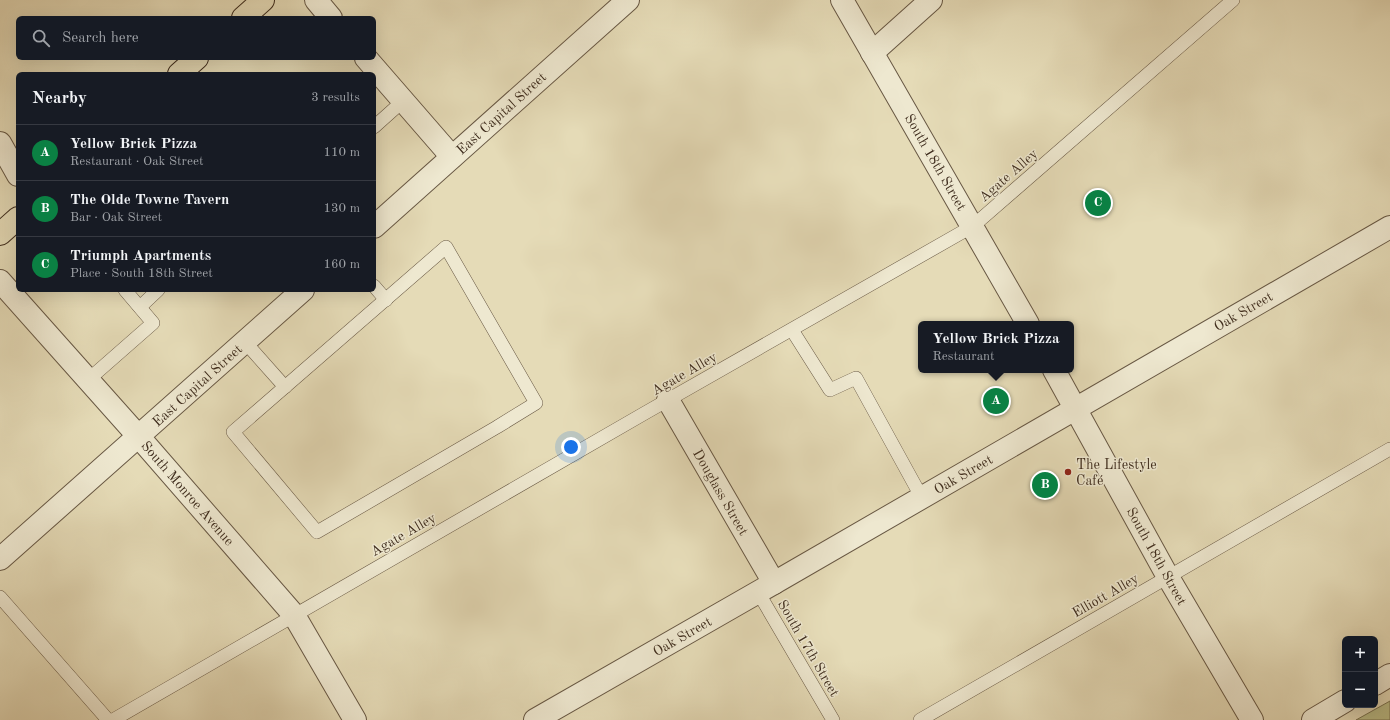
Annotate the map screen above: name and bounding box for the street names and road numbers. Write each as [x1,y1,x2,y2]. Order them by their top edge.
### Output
street label: East Capital Street [454,70,549,158]
street label: South 18th Street [902,112,969,213]
street label: Agate Alley [977,146,1041,205]
street label: Oak Street [1212,290,1275,334]
street label: East Capital Street [150,342,245,430]
street label: Agate Alley [650,349,720,398]
street label: South Monroe Avenue [138,439,236,549]
street label: Douglass Street [690,447,750,538]
street label: Oak Street [932,453,995,497]
street label: South 18th Street [1124,505,1189,608]
street label: Agate Alley [369,510,439,559]
street label: Elliott Alley [1070,571,1141,620]
street label: South 17th Street [775,598,842,699]
street label: Oak Street [651,615,714,659]

